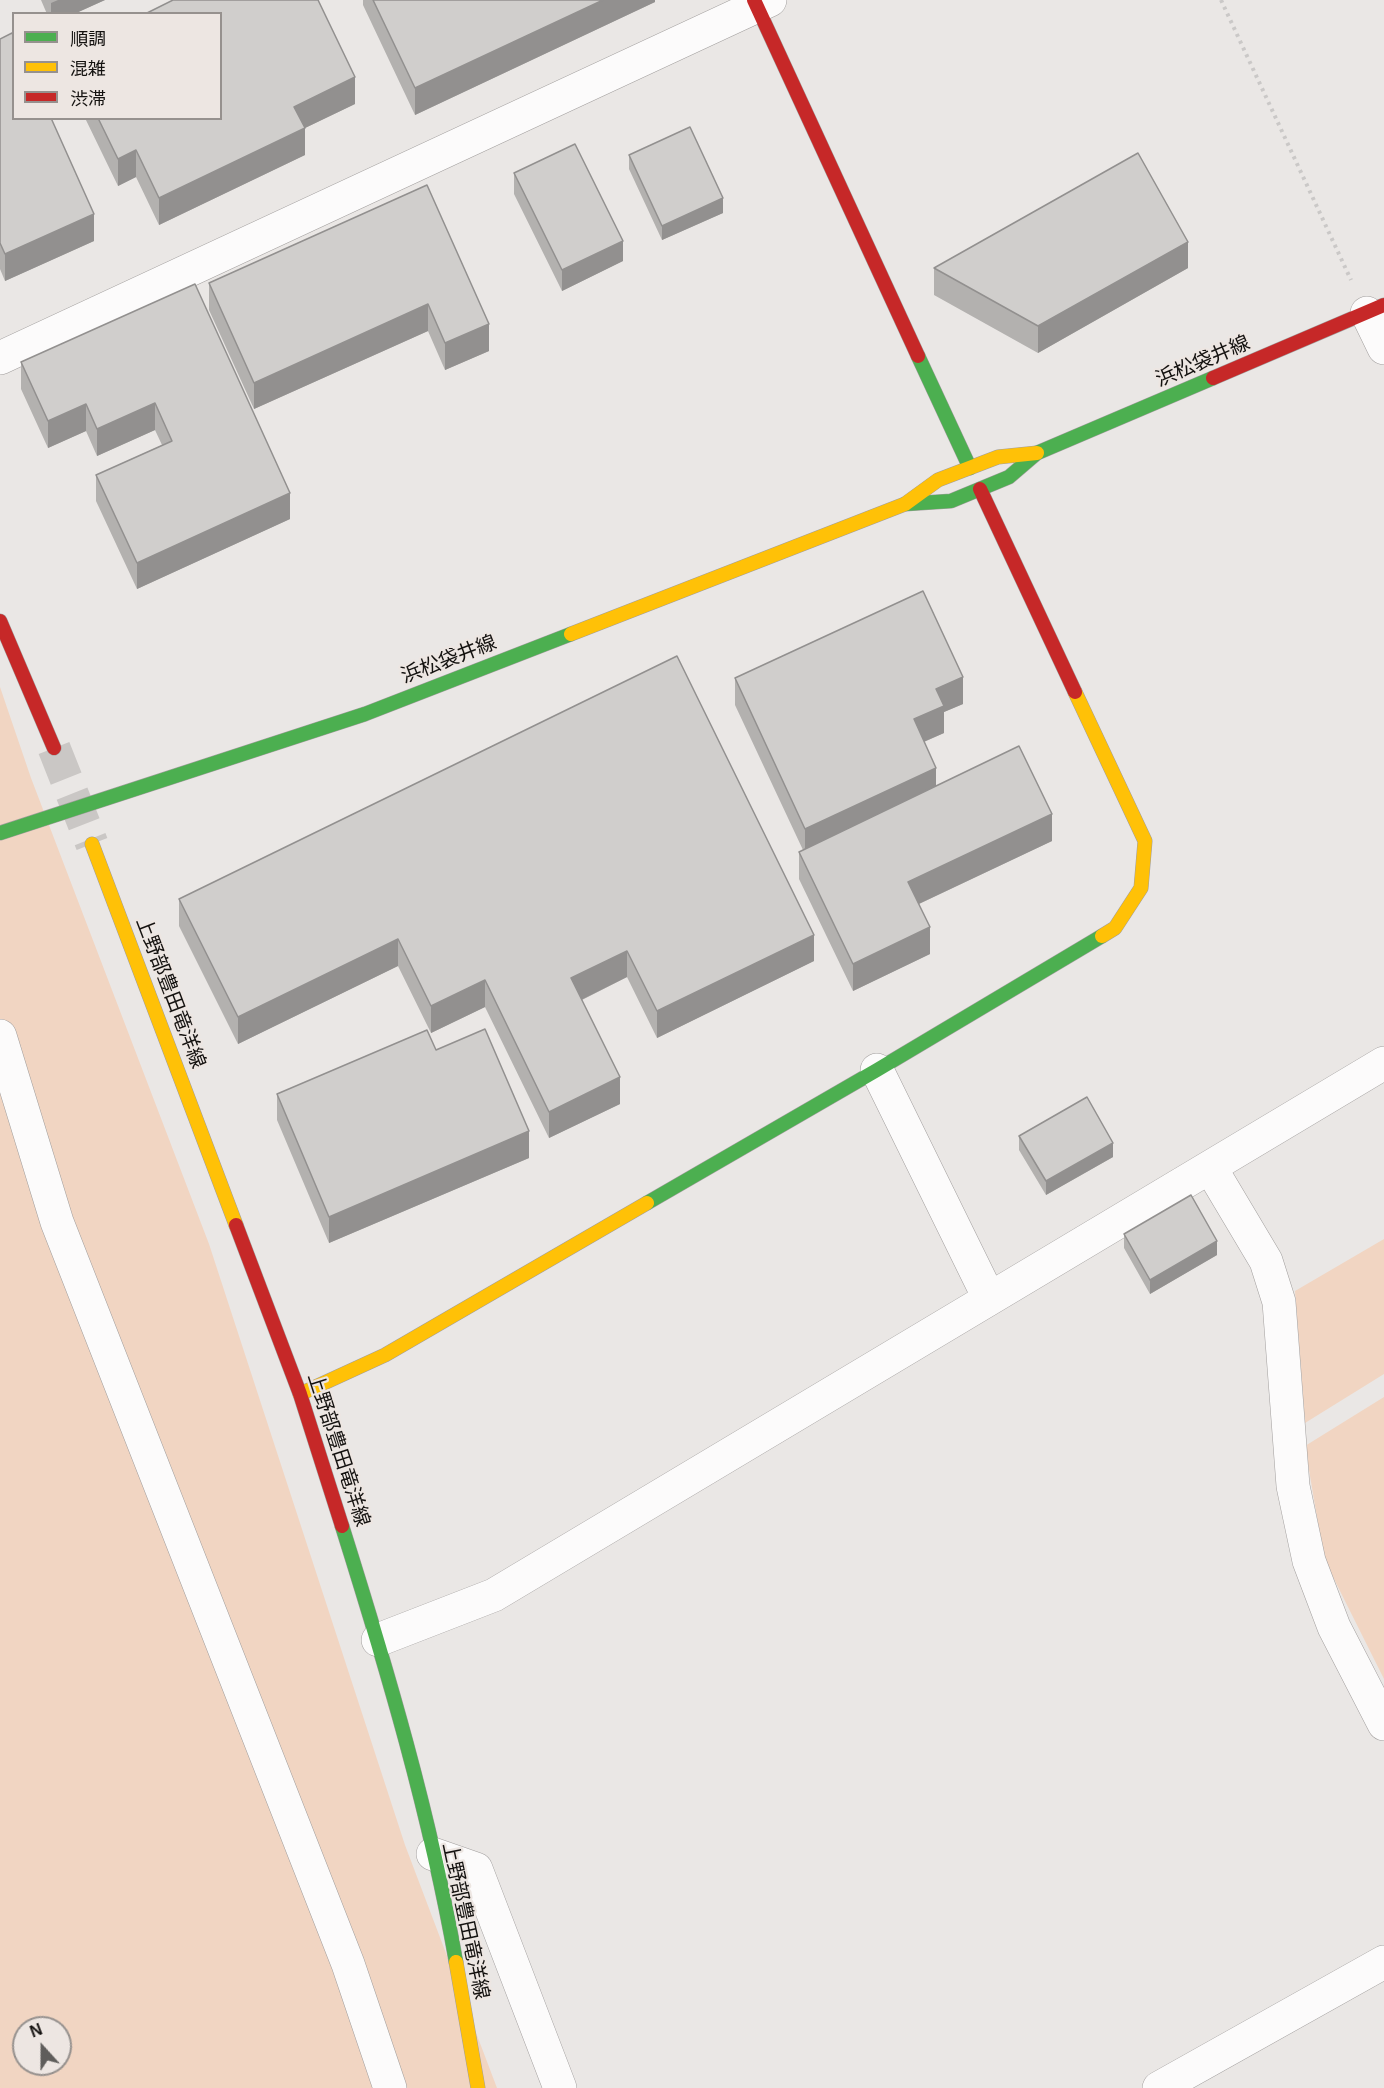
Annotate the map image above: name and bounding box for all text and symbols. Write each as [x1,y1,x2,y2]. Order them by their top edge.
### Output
legend [12,12,222,120]
text: 順調 [70,29,106,49]
text: 混雑 [70,59,106,79]
text: 渋滞 [70,89,106,109]
street label: 浜松袋井線 [1152,331,1254,393]
street label: 浜松袋井線 [398,631,500,689]
street label: 上野部豊田竜洋線 [130,914,210,1072]
street label: 上野部豊田竜洋線 [302,1370,374,1530]
street label: 上野部豊田竜洋線 [437,1840,493,2002]
north arrow [12,2016,72,2076]
text: N [28,2021,45,2041]

